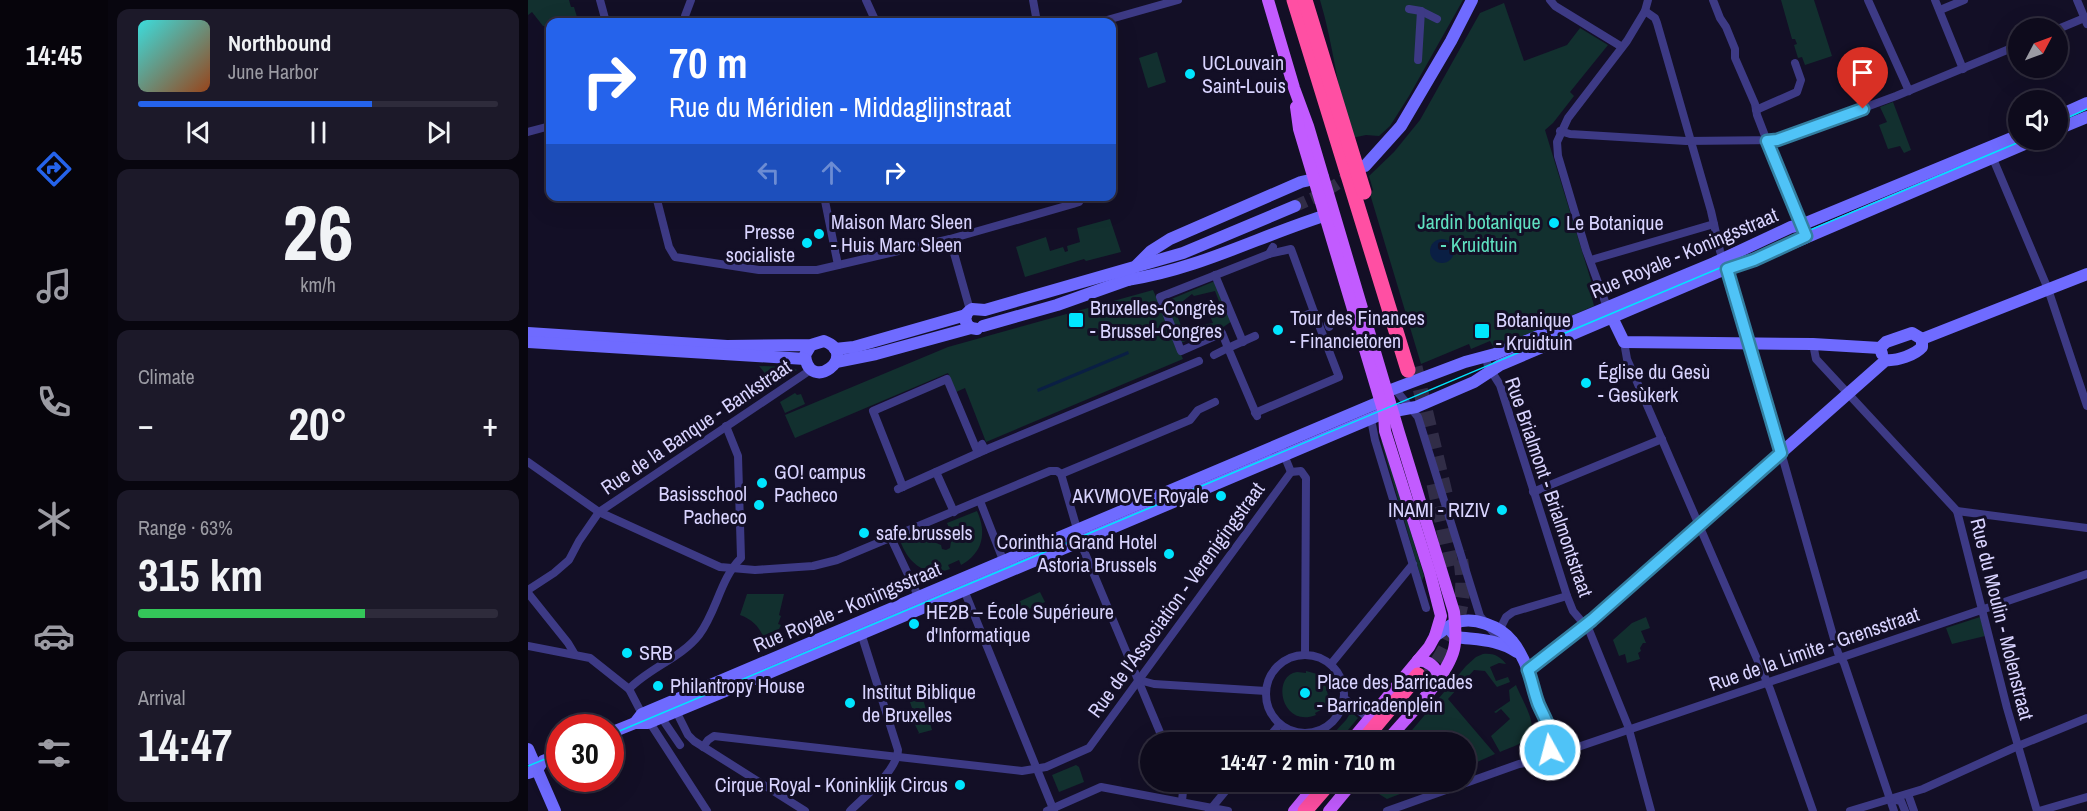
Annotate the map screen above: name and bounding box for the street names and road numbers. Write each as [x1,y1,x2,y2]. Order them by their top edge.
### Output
street label: Rue Royale - Koningsstraat [1586,201,1782,304]
street label: Rue de la Banque - Bankstraat [595,352,797,500]
street label: Rue Brialmont - Brialmontstraat [1499,373,1600,601]
street label: Rue de l'Association - Verenigingstraat [1081,476,1270,723]
street label: Rue du Moulin - Molenstraat [1964,515,2041,723]
street label: Rue Royale - Koningsstraat [749,555,945,658]
street label: Rue de la Limite - Grensstraat [1705,600,1923,697]

